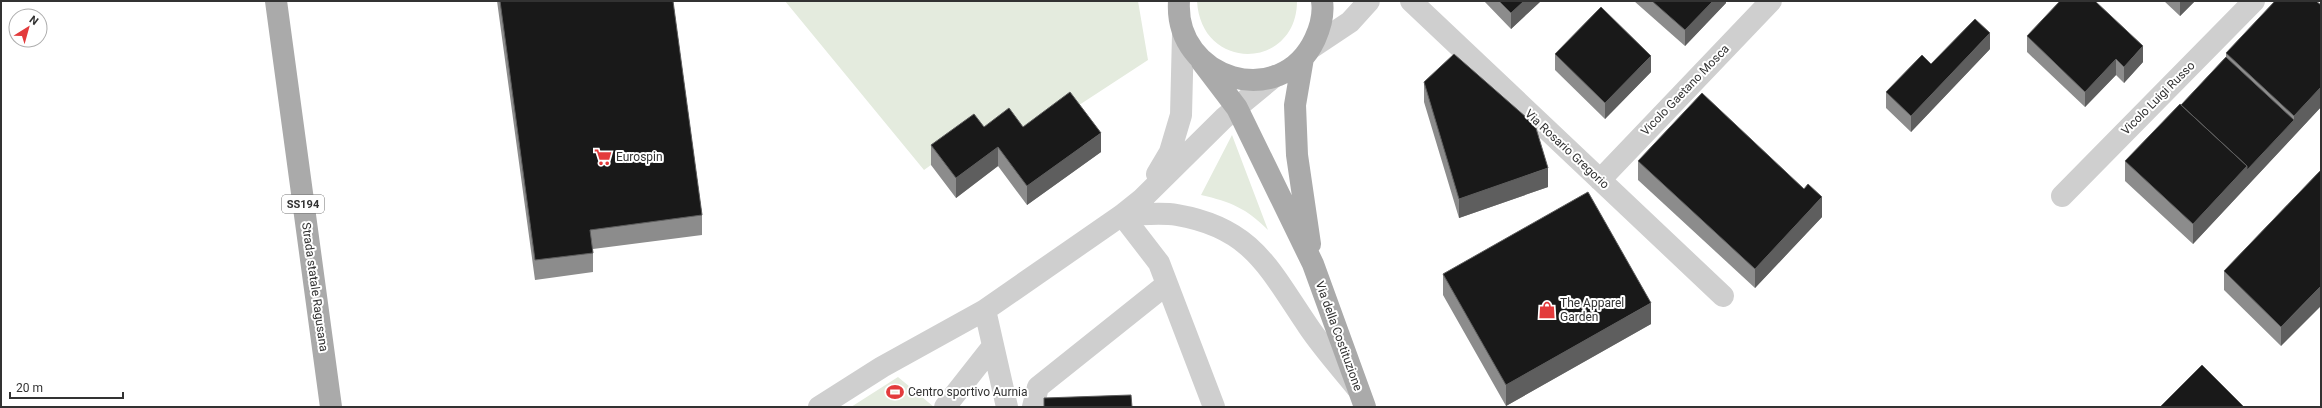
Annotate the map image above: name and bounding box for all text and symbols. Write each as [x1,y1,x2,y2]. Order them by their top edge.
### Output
north arrow [8,8,48,48]
text: N [27,13,41,28]
street label: Vicolo Gaetano Mosca [1638,42,1732,138]
street label: Vicolo Luigi Russo [2118,58,2198,138]
street label: Via Rosario Gregorio [1522,106,1612,192]
supermarket icon: Eurospin [593,147,613,167]
place label: Eurospin [616,150,663,164]
road number: SS194 [282,195,324,213]
street label: Strada statale Ragusana [299,222,331,352]
street label: Via della Costituzione [1313,279,1365,393]
place label: The Apparel Garden [1560,296,1624,324]
shop icon: The Apparel Garden [1537,300,1557,320]
scale bar [10,374,123,400]
text: 20 m [16,381,43,395]
sports icon: Centro sportivo Aurnia [885,382,905,402]
place label: Centro sportivo Aurnia [908,385,1028,399]

